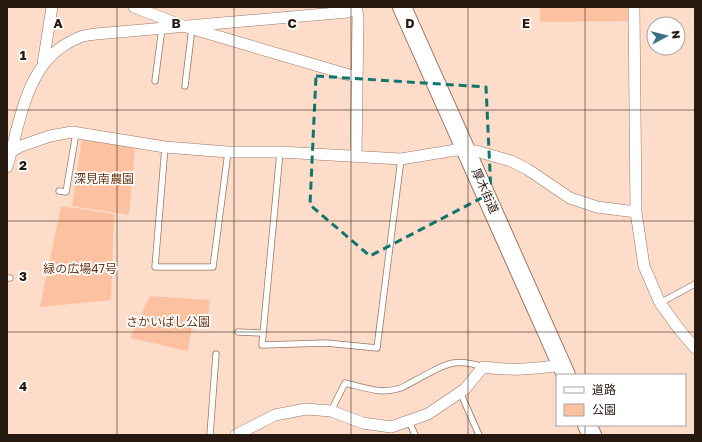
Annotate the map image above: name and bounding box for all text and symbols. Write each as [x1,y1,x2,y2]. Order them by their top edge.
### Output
text: A [53,15,63,31]
text: B [171,15,181,31]
text: C [287,15,297,31]
text: D [405,15,415,31]
text: E [522,15,530,31]
north arrow [646,16,686,56]
text: N [669,30,683,40]
text: 1 [20,47,27,63]
text: 2 [19,157,27,173]
street label: 厚木街道 [469,166,502,216]
park label: 深見南農園 [74,171,134,186]
park label: 緑の広場47号 [43,261,117,276]
text: 3 [19,268,27,284]
park label: さかいばし公園 [126,314,210,329]
legend [556,374,686,426]
text: 4 [19,378,27,394]
text: 道路 [592,382,616,397]
text: 公園 [592,402,616,417]

